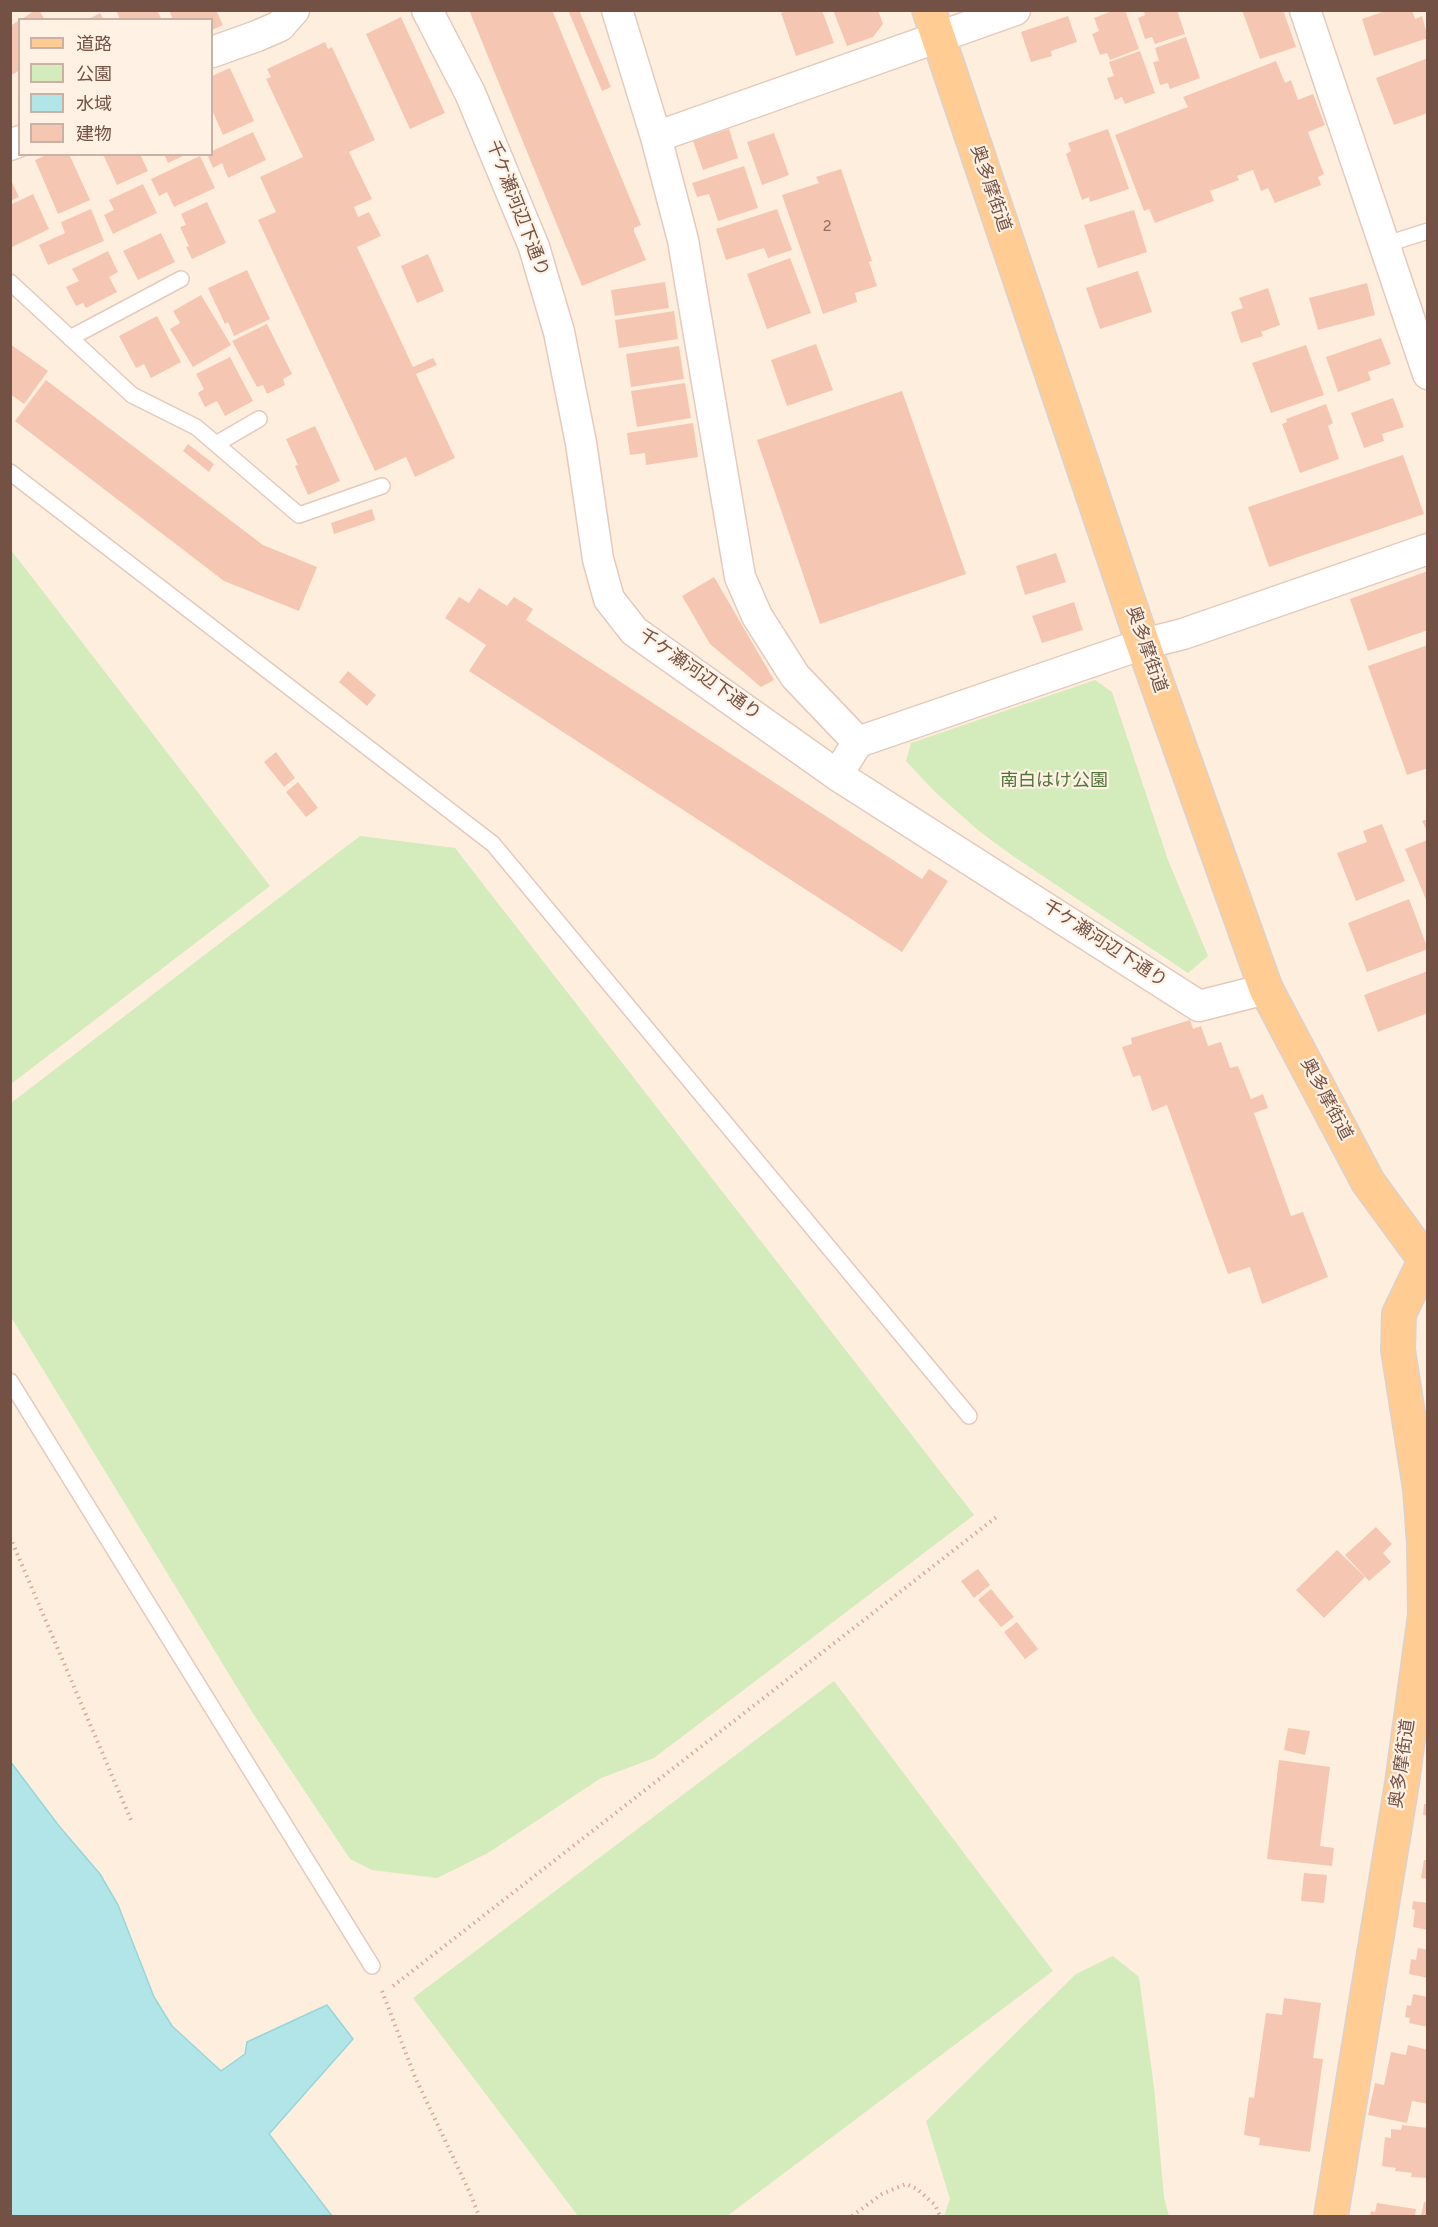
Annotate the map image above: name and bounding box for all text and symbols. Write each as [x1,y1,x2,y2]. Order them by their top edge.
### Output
legend [18,18,213,156]
text: 道路 [76,34,112,57]
text: 公園 [76,64,112,87]
text: 水域 [76,94,112,117]
text: 建物 [76,124,112,147]
street label: 千ケ瀬河辺下通り [480,138,552,280]
street label: 奥多摩街道 [964,143,1014,235]
house number: 2 [822,219,832,237]
street label: 奥多摩街道 [1120,604,1170,696]
street label: 千ケ瀬河辺下通り [634,626,764,726]
park label: 南白はけ公園 [1000,771,1108,793]
street label: 千ケ瀬河辺下通り [1038,897,1170,993]
street label: 奥多摩街道 [1294,1055,1356,1145]
street label: 奥多摩街道 [1387,1718,1421,1810]

